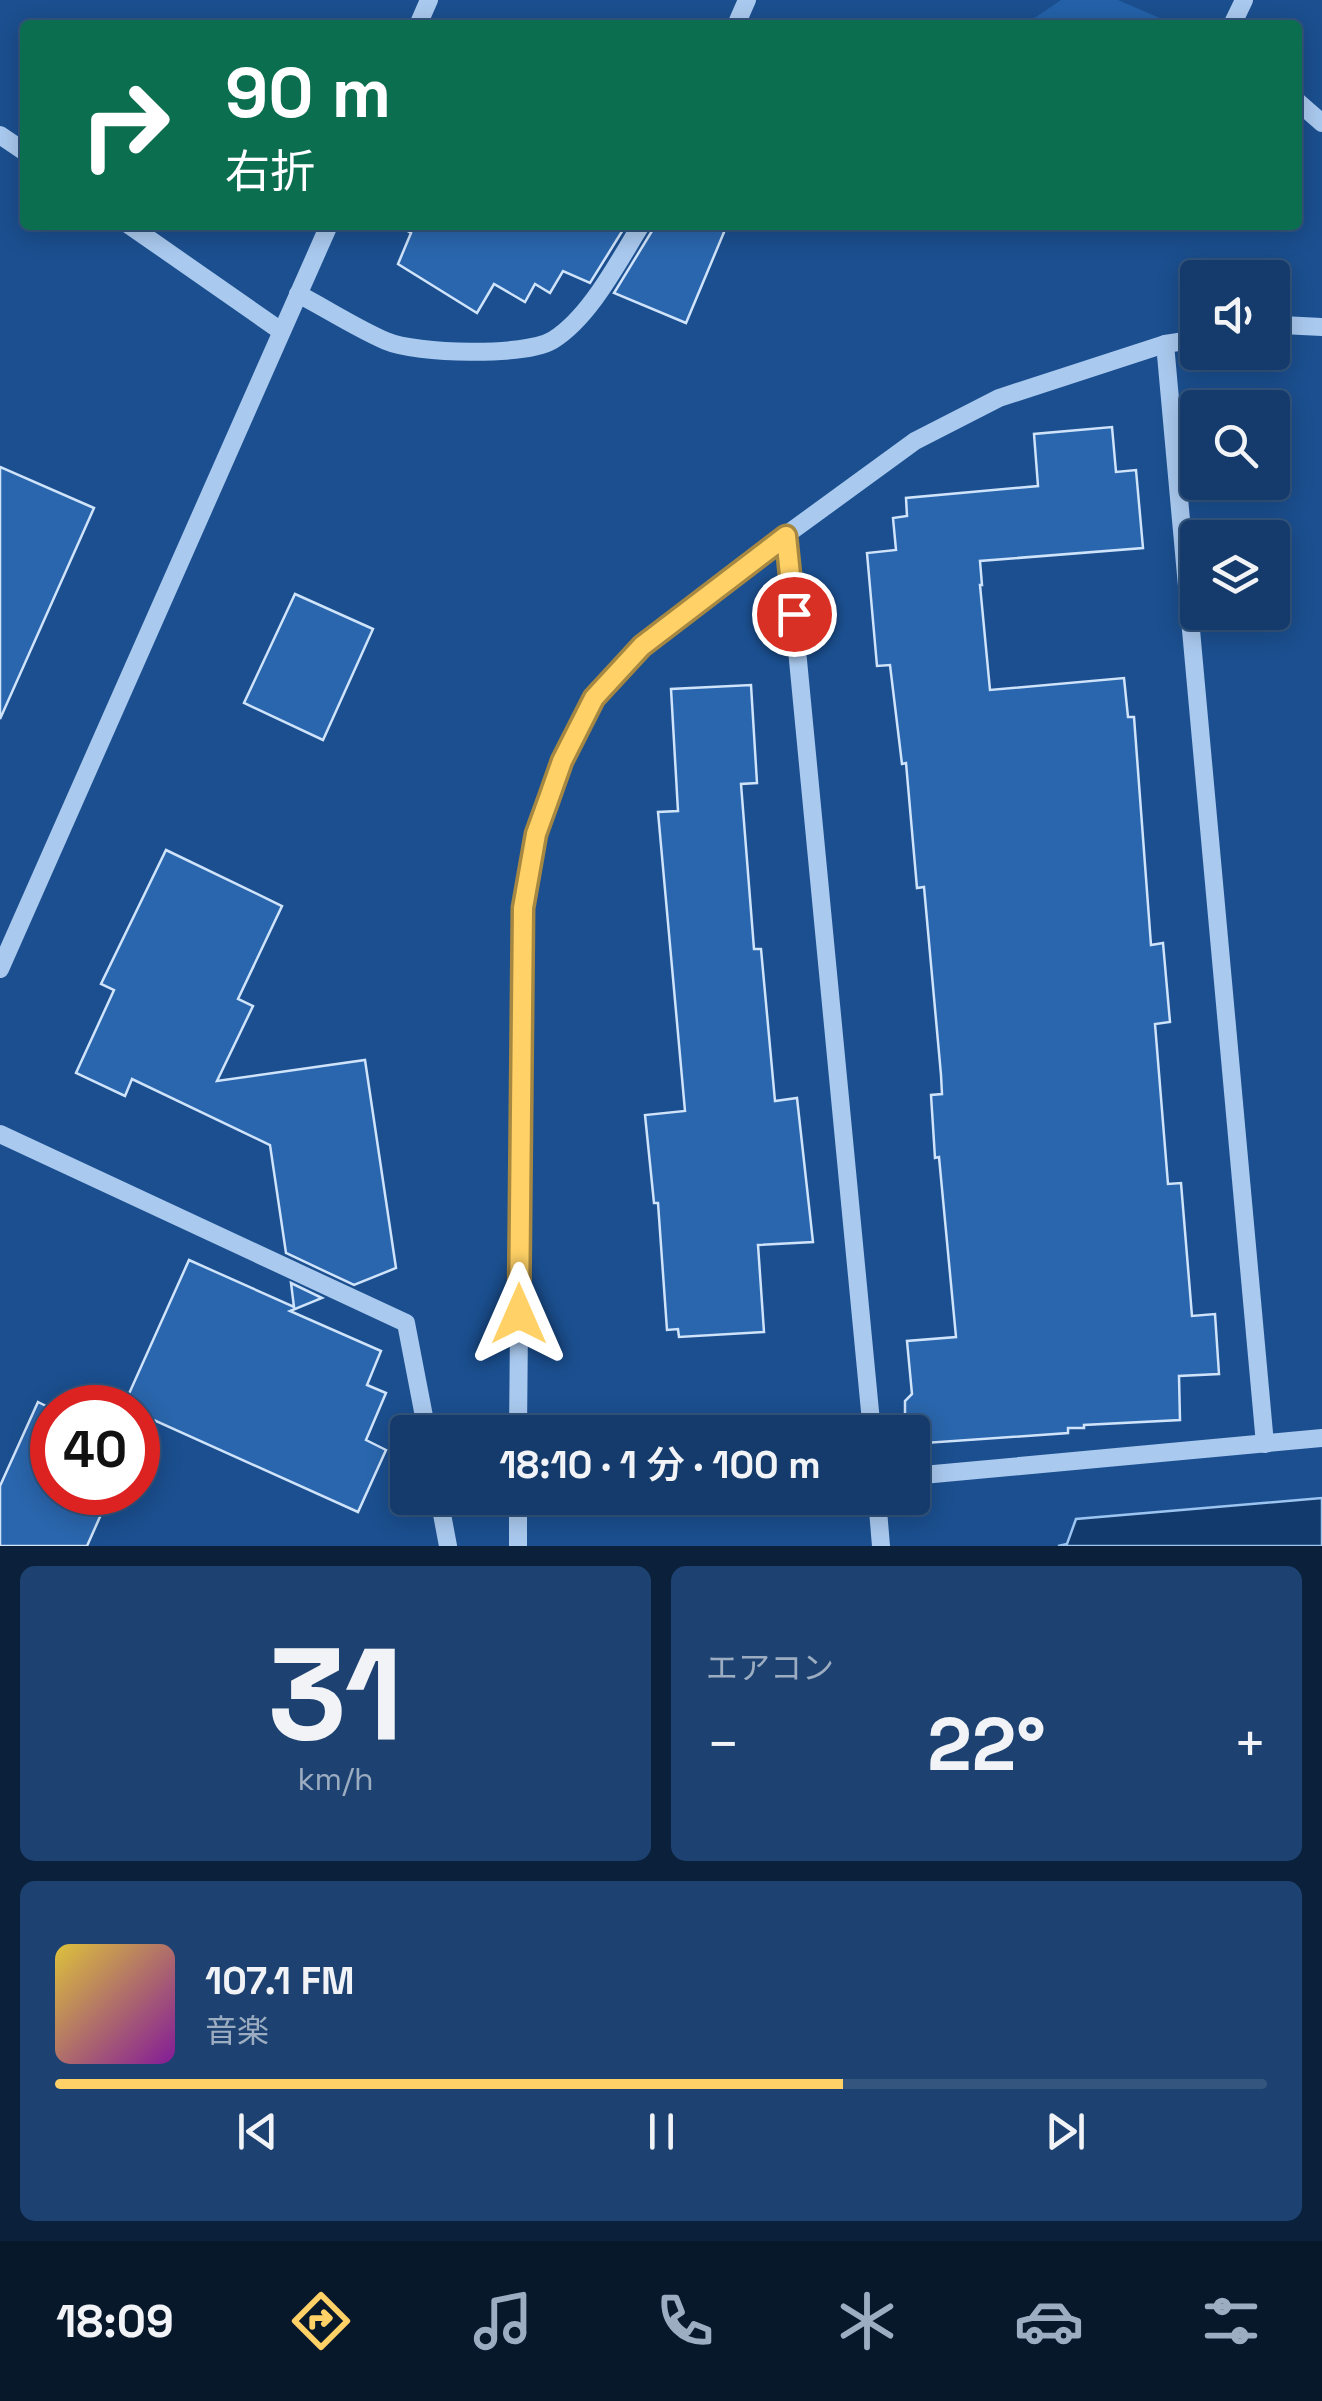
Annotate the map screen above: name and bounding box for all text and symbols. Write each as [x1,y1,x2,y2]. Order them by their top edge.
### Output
text: 90 m [225,48,391,137]
icon: right [60,60,190,190]
text: 右折 [225,143,315,200]
map controls [1180,260,1290,630]
button: sound [1180,260,1290,370]
button: search [1180,390,1290,500]
button: layers [1180,520,1290,630]
pin [752,572,837,657]
icon: arrive [767,587,822,642]
position arrow [467,1262,571,1366]
speed limit sign: 40 [30,1385,160,1515]
text: 18:10 · 1 分 · 100 m [499,1441,821,1489]
text: 31 [268,1611,403,1777]
text: エアコン [706,1648,834,1688]
text: 22° [927,1696,1046,1792]
text: − [706,1709,740,1779]
text: + [1233,1709,1267,1779]
text: km/h [297,1759,374,1799]
text: 107.1 FM [205,1957,355,2005]
text: 音楽 [205,2011,269,2051]
icon: previous [230,2104,285,2159]
icon: pause [634,2104,689,2159]
icon: next [1038,2104,1093,2159]
icon: directions [286,2286,356,2356]
icon: music [468,2286,538,2356]
icon: phone [650,2286,720,2356]
icon: climate [832,2286,902,2356]
icon: car [1014,2286,1084,2356]
icon: filters [1196,2286,1266,2356]
text: 18:09 [56,2293,174,2350]

